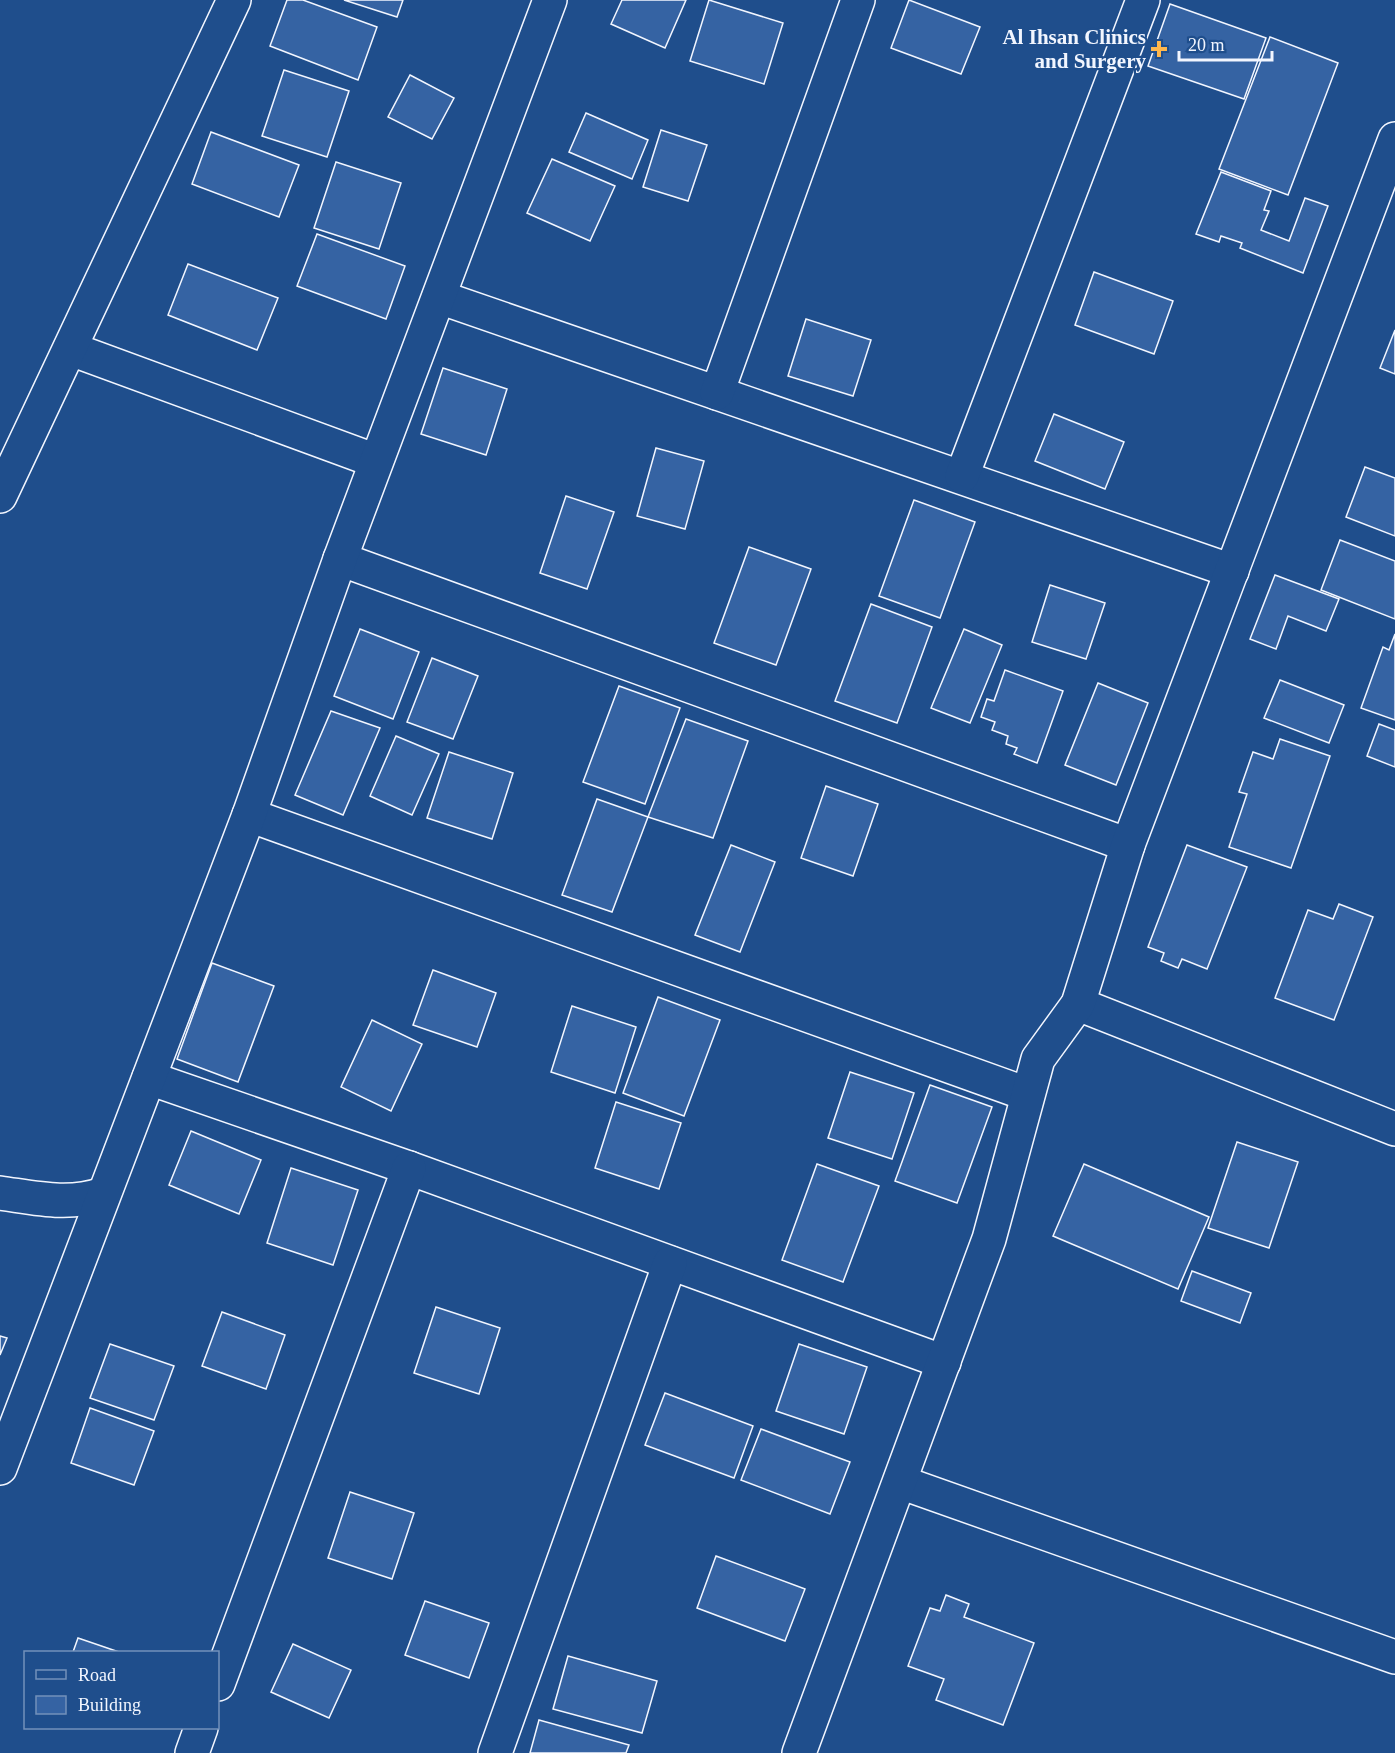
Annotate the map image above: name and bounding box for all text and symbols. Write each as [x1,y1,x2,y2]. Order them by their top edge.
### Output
scale bar [1179,24,1272,62]
place label: Al Ihsan Clinics and Surgery [1002,25,1146,73]
text: 20 m [1188,35,1225,55]
marker: Al Ihsan Clinics and Surgery [1150,40,1168,58]
legend [24,1651,219,1729]
text: Road [78,1665,116,1685]
text: Building [78,1695,141,1715]

